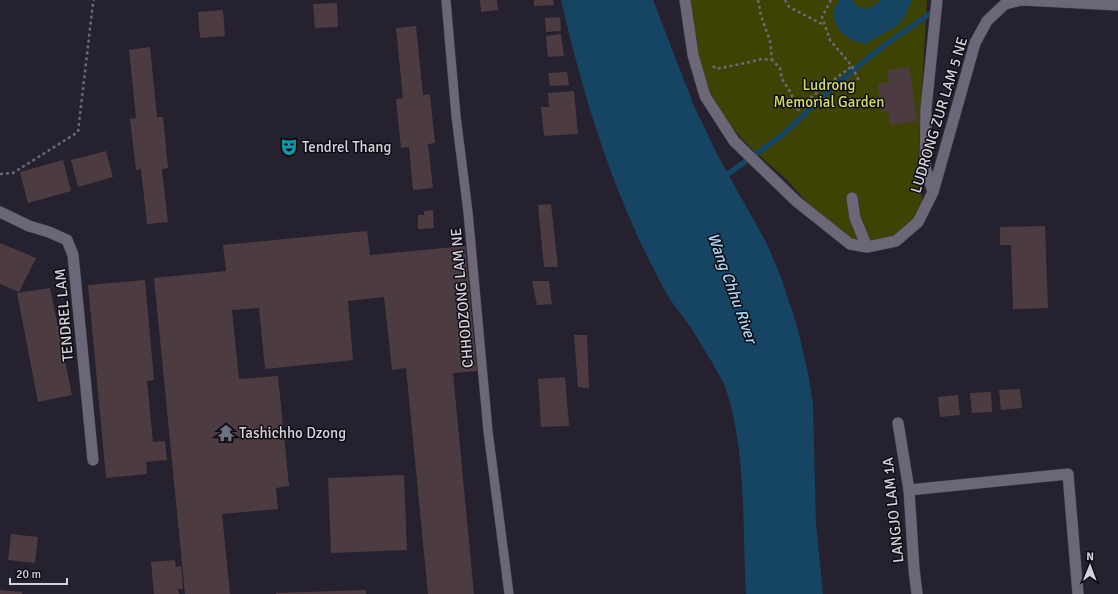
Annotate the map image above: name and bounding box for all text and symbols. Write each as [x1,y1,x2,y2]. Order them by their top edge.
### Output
street label: LUDRONG ZUR LAM 5 NE [907,35,971,195]
park label: Ludrong Memorial Garden [774,76,884,111]
theatre icon: Tendrel Thang [279,137,299,157]
place label: Tendrel Thang [302,138,392,156]
street label: CHHODZONG LAM NE [447,227,477,369]
water label: Wang Chhu River [703,230,762,348]
street label: TENDREL LAM [51,268,77,362]
temple icon: Tashichho Dzong [216,423,236,443]
place label: Tashichho Dzong [239,424,346,442]
street label: LANGJO LAM 1A [879,456,907,564]
north arrow [1070,546,1110,586]
text: N [1086,550,1094,563]
scale bar [10,560,67,586]
text: 20 m [16,567,41,582]

